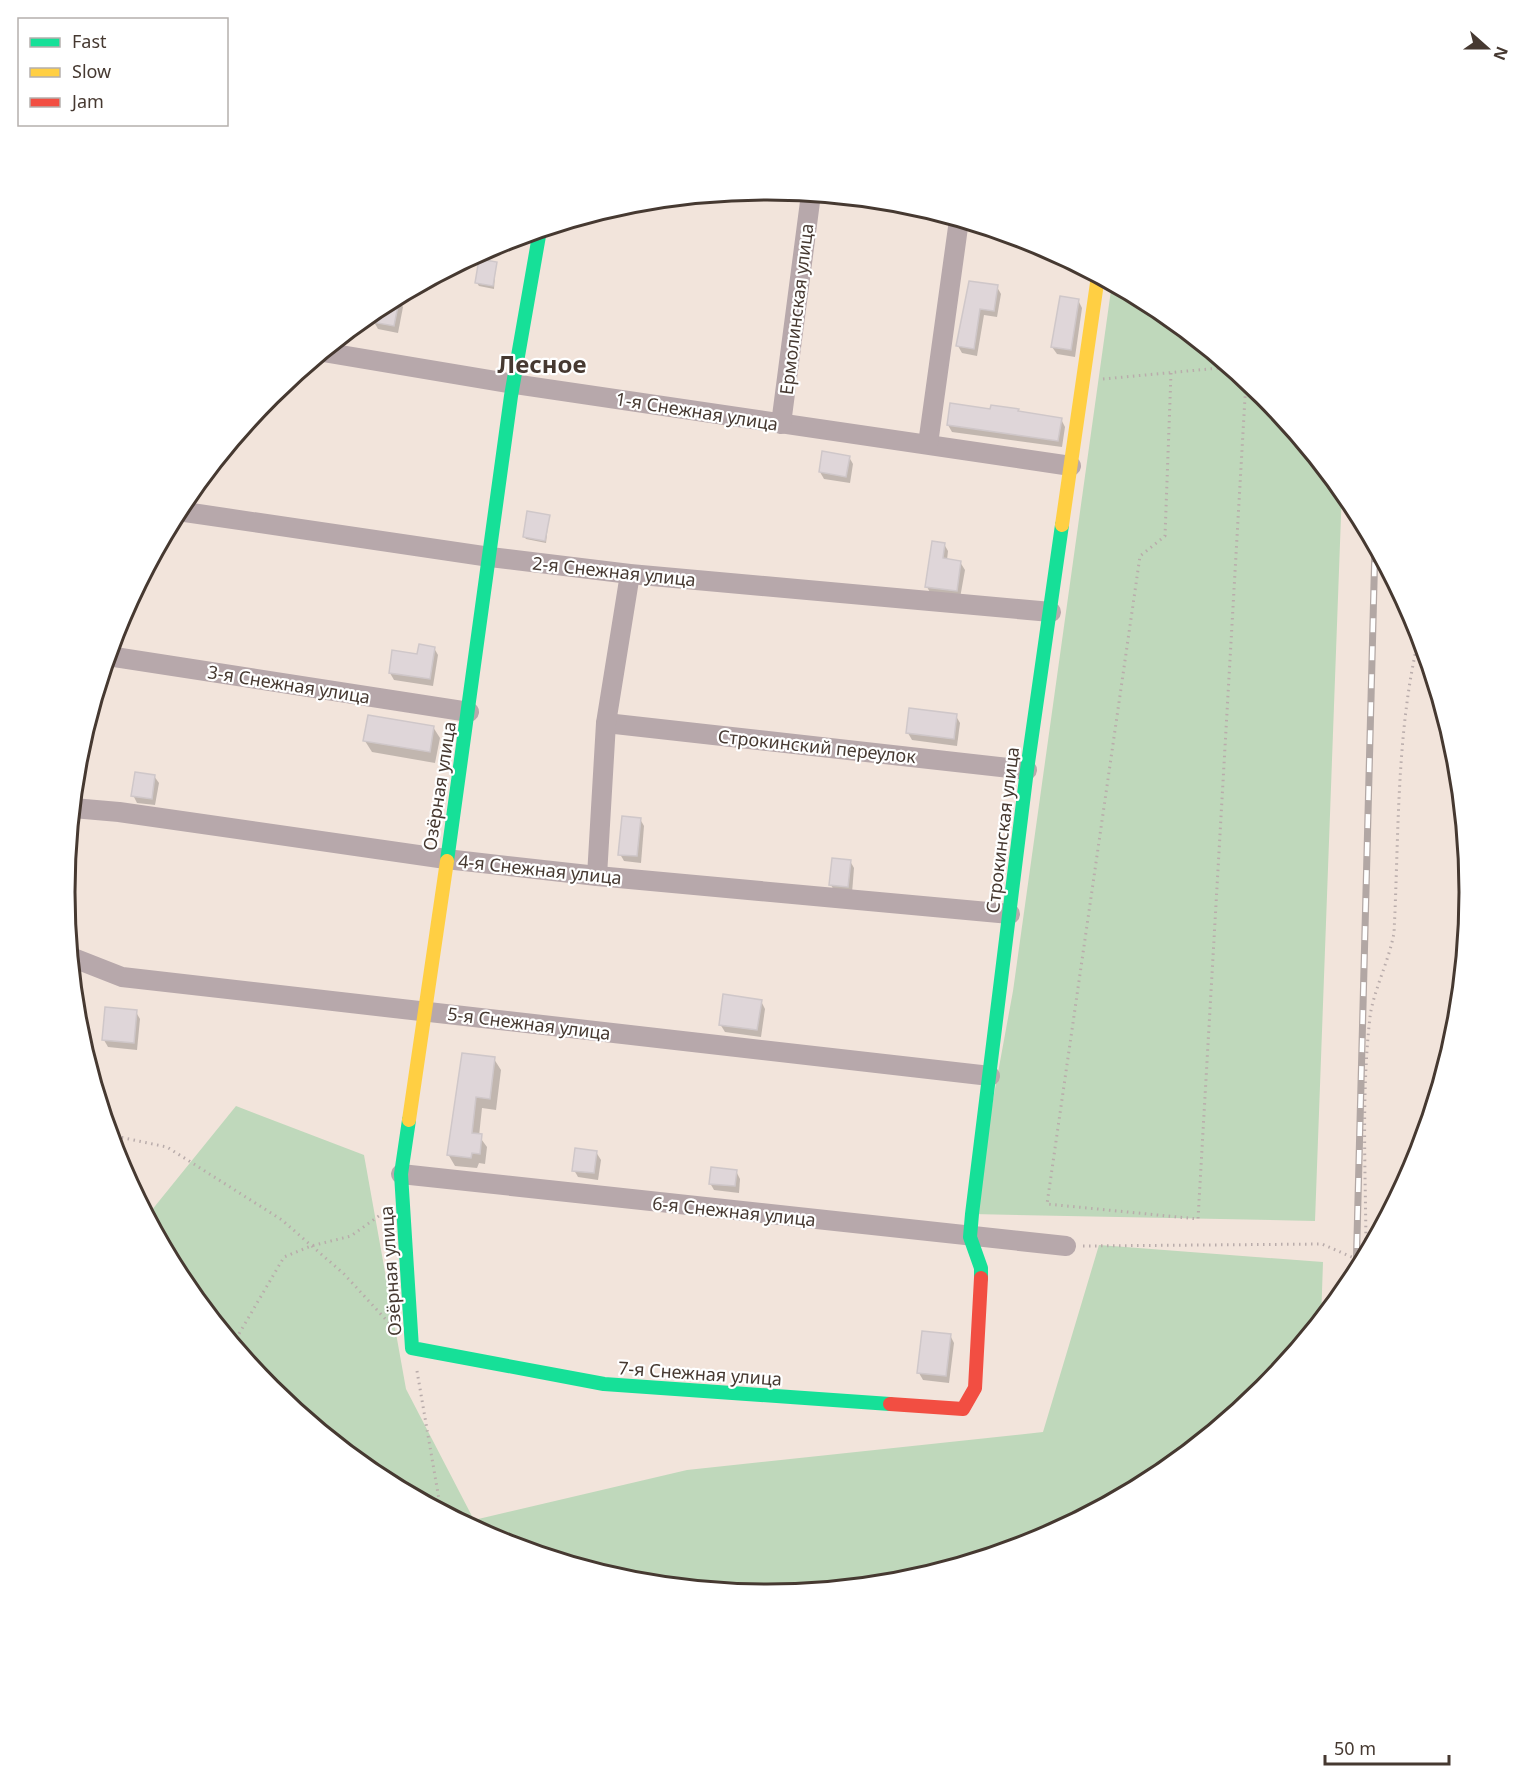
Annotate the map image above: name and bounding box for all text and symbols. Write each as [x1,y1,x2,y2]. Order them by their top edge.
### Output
legend [18,18,228,126]
north arrow [1457,18,1517,78]
text: Fast [72,29,107,53]
text: N [1488,43,1514,63]
text: Slow [72,59,111,83]
text: Jam [70,89,104,113]
street label: Ермолинская улица [774,222,818,396]
district label: Лесное [498,347,586,380]
street label: 1-я Снежная улица [614,386,780,436]
street label: 2-я Снежная улица [531,550,697,592]
street label: 3-я Снежная улица [206,659,372,709]
street label: Озёрная улица [417,720,461,852]
street label: Строкинский переулок [717,724,918,768]
street label: Строкинская улица [980,745,1024,915]
street label: 4-я Снежная улица [457,848,623,890]
street label: 5-я Снежная улица [446,1001,612,1045]
street label: 6-я Снежная улица [651,1190,817,1232]
street label: Озёрная улица [373,1205,407,1337]
street label: 7-я Снежная улица [617,1355,783,1391]
scale bar [1325,1728,1450,1766]
text: 50 m [1334,1736,1376,1760]

